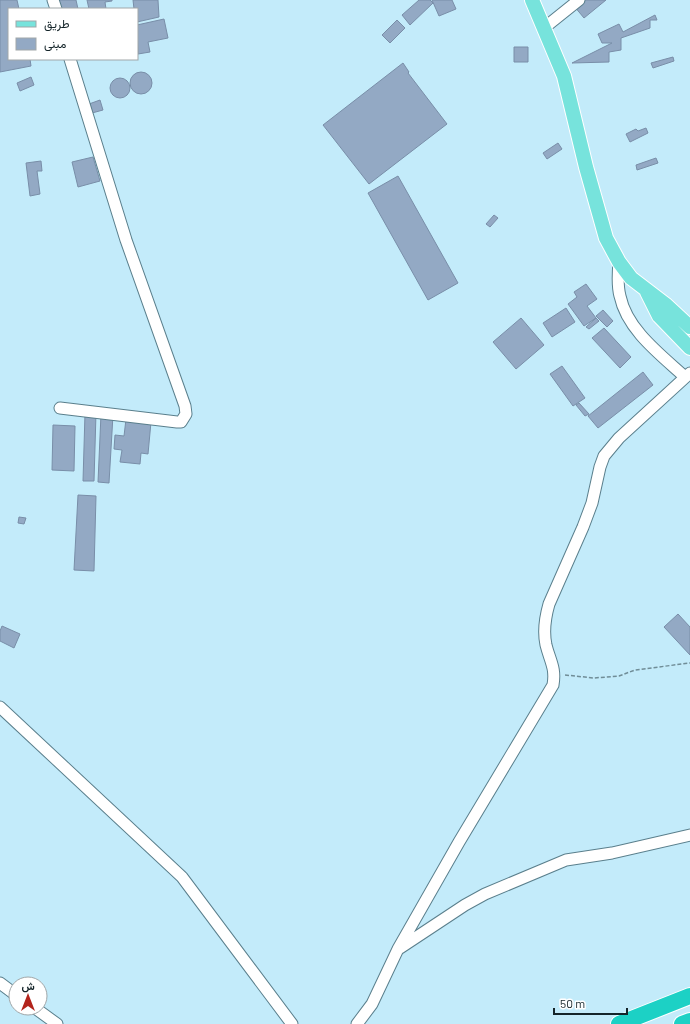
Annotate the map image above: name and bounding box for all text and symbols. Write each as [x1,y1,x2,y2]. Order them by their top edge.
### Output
legend [8,8,138,60]
text: طريق [44,16,70,32]
text: مبنى [44,36,66,52]
north arrow [8,976,48,1016]
text: ش [21,979,35,993]
scale bar [554,990,627,1016]
text: 50 m [560,996,585,1010]

